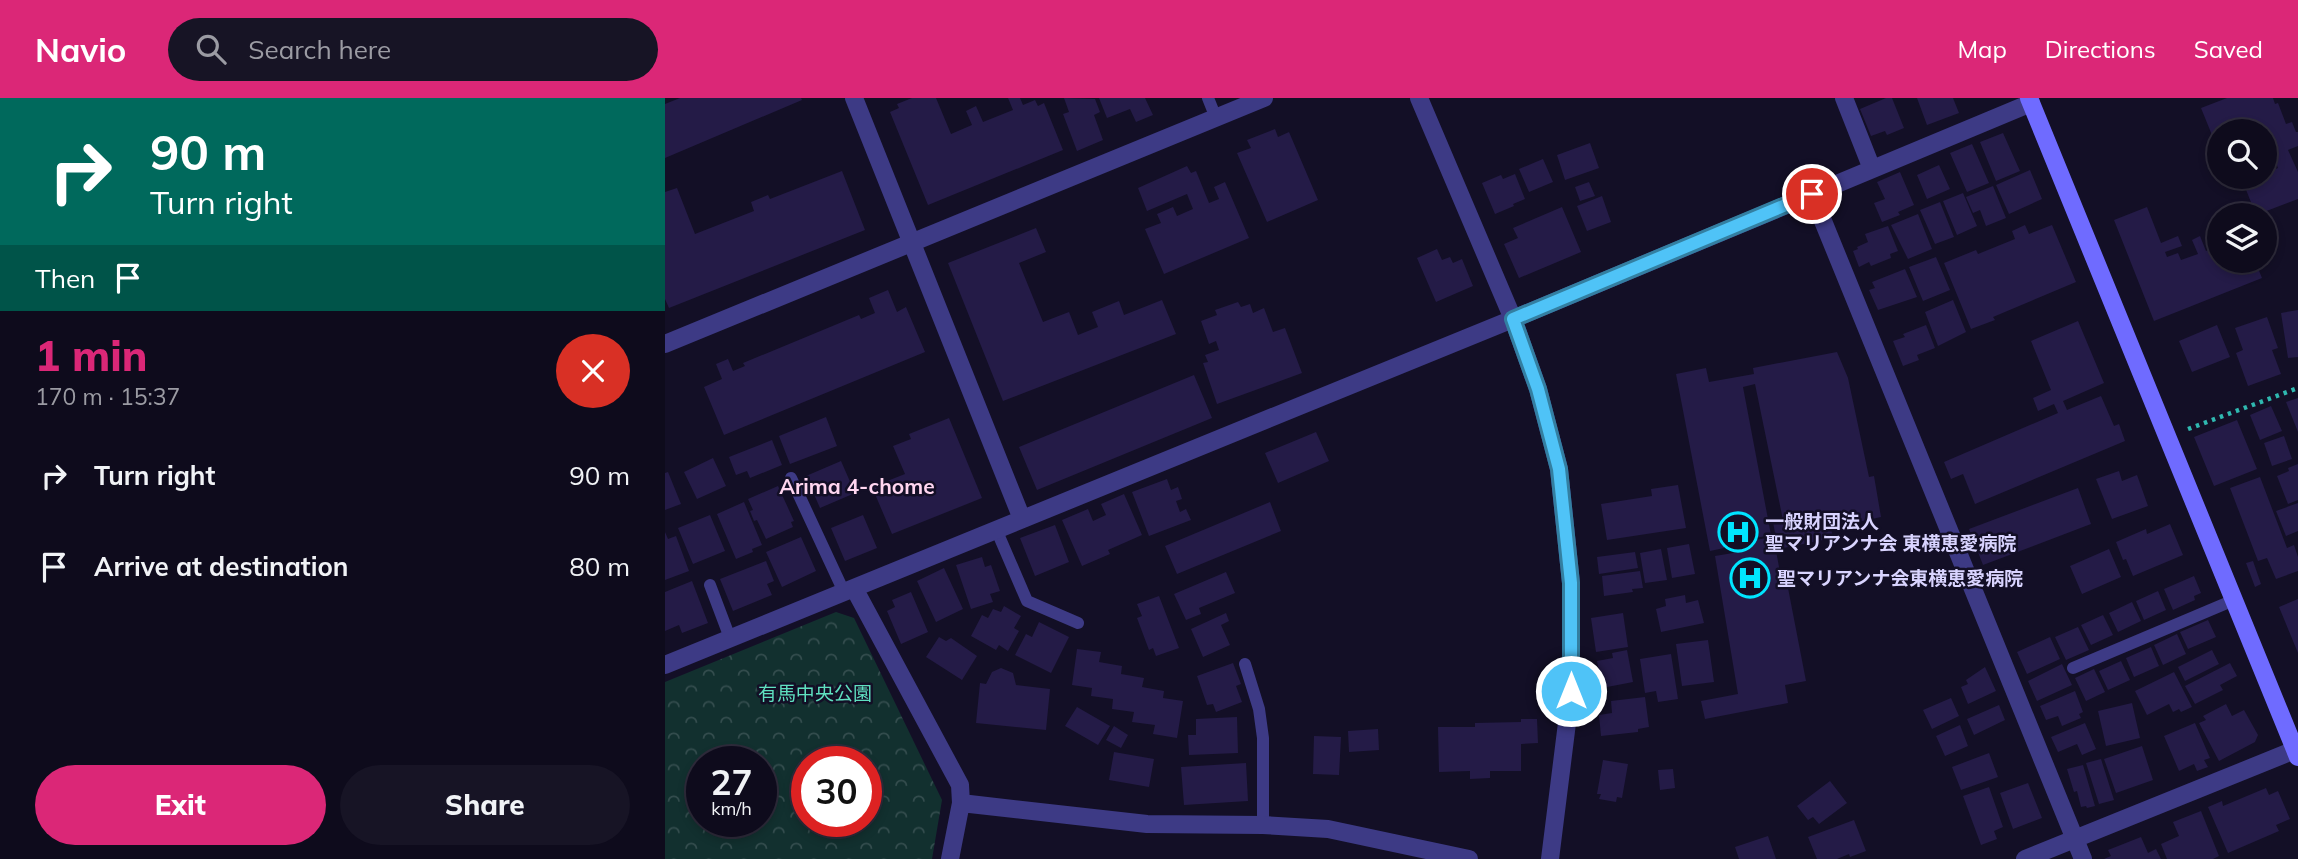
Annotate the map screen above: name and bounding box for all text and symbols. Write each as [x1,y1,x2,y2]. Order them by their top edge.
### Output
search box [168,18,658,81]
text: Navio [35,29,126,70]
icon: search [192,30,230,68]
text: Search here [248,33,391,66]
text: Map [1957,34,2007,64]
text: Directions [2045,34,2156,64]
text: Saved [2194,34,2263,64]
map controls [2207,119,2277,273]
button: search [2207,119,2277,189]
text: 90 m [150,121,266,182]
icon: right [35,126,126,217]
pin [1782,164,1842,224]
icon: arrive [1793,175,1831,213]
text: Turn right [150,182,293,222]
button: layers [2207,203,2277,273]
icon: arrive [109,259,147,297]
text: Then [35,262,95,295]
text: 1 min [35,329,148,382]
button: close [556,334,630,408]
text: 170 m · 15:37 [35,382,180,411]
icon: right [35,457,73,495]
text: Turn right [94,459,215,492]
text: 90 m [569,459,630,492]
district label: Arima 4-chome [779,473,935,499]
place label: 一般財団法人 聖マリアンナ会 東横恵愛病院 [1765,509,2016,555]
hospital icon: 一般財団法人 聖マリアンナ会 東横恵愛病院 [1717,511,1759,553]
icon: arrive [35,548,73,586]
text: Arrive at destination [94,550,349,583]
text: 80 m [569,550,630,583]
hospital icon: 聖マリアンナ会東横恵愛病院 [1729,557,1771,599]
place label: 聖マリアンナ会東横恵愛病院 [1777,566,2023,590]
position arrow [1534,654,1608,728]
park label: 有馬中央公園 [758,681,872,705]
speed limit sign: 30 [791,746,882,837]
text: 27 [710,760,753,804]
button: Exit [35,765,326,845]
button: Share [340,765,630,845]
text: km/h [711,797,752,820]

